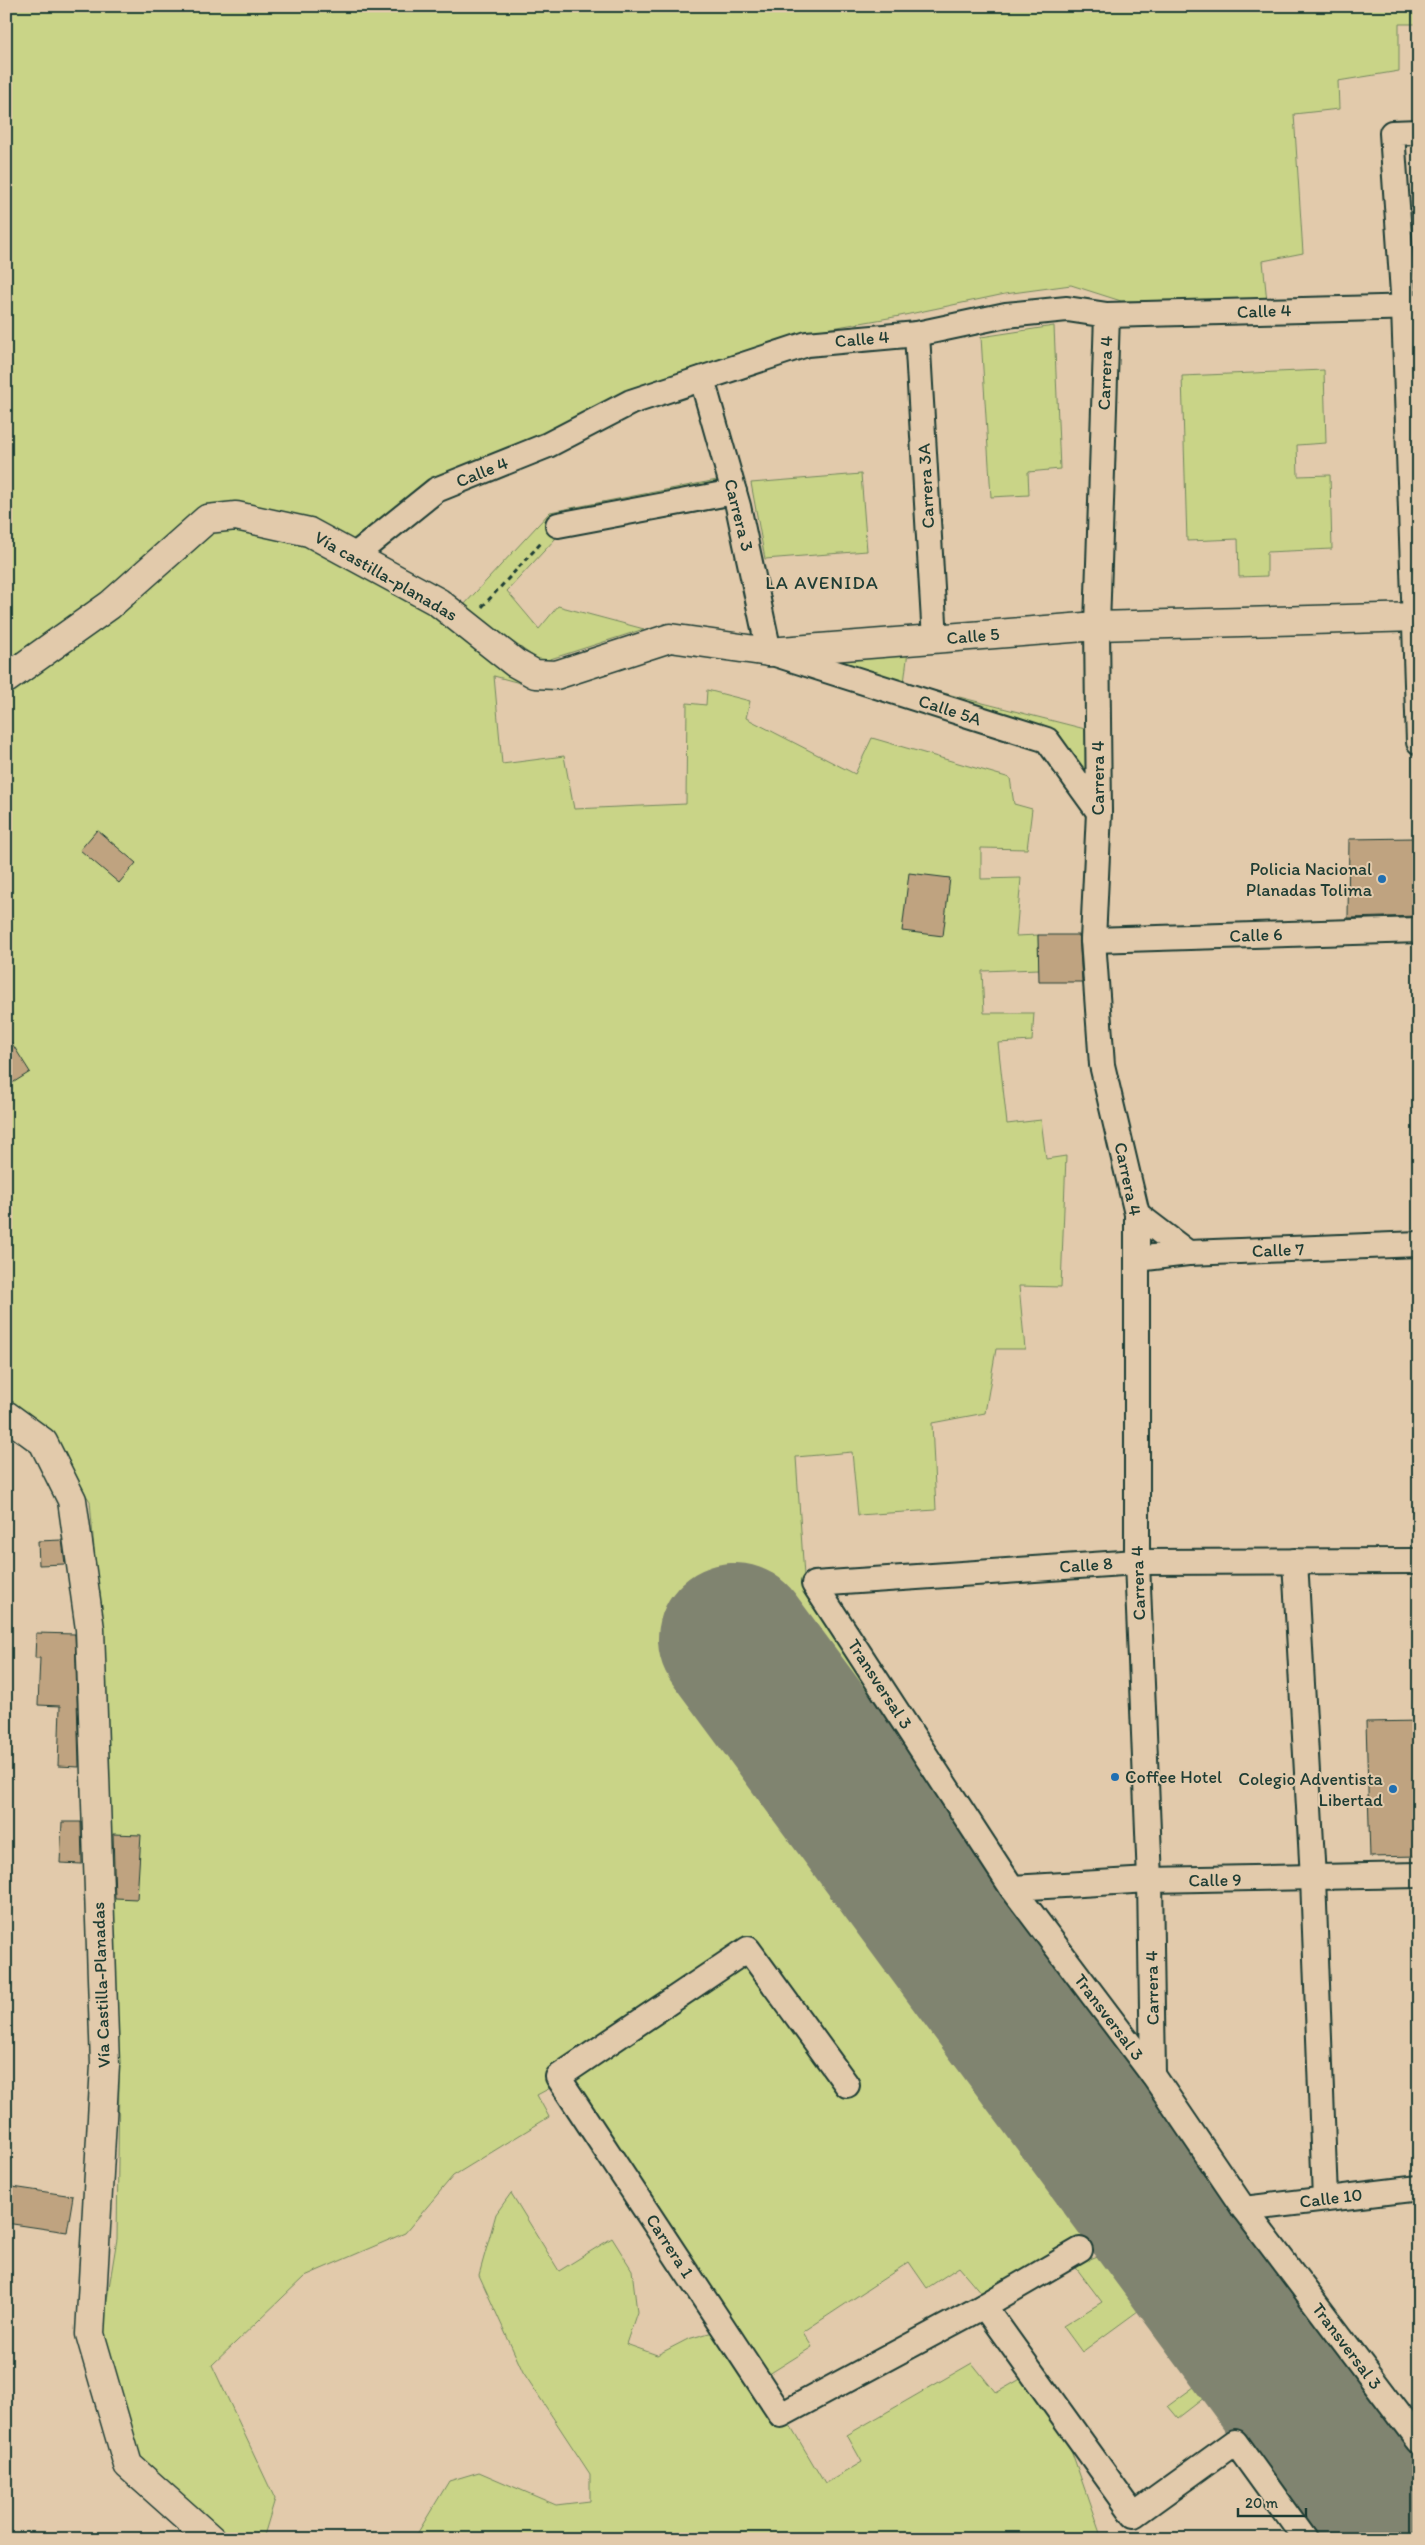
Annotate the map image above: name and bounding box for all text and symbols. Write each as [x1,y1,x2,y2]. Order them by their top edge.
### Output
street label: Calle 4 [1236,299,1292,323]
street label: Calle 4 [834,326,890,352]
street label: Carrera 4 [1093,335,1117,411]
street label: Carrera 3A [913,442,939,529]
street label: Calle 4 [453,452,512,492]
street label: Carrera 3 [719,477,759,554]
street label: Vía castilla-planadas [310,526,462,626]
district label: LA AVENIDA [765,571,879,594]
street label: Calle 5 [946,623,1000,649]
street label: Calle 5A [916,690,985,731]
street label: Carrera 4 [1087,740,1109,815]
place label: Policia Nacional Planadas Tolima [1246,858,1373,901]
marker: Policia Nacional Planadas Tolima [1376,873,1388,885]
street label: Calle 6 [1229,923,1283,947]
street label: Carrera 4 [1109,1140,1147,1218]
street label: Calle 7 [1251,1238,1305,1262]
street label: Carrera 4 [1126,1545,1150,1621]
street label: Calle 8 [1058,1552,1114,1578]
street label: Transversal 3 [843,1635,917,1733]
place label: Coffee Hotel [1125,1766,1222,1788]
place label: Colegio Adventista Libertad [1238,1768,1384,1811]
marker: Coffee Hotel [1109,1771,1121,1783]
marker: Colegio Adventista Libertad [1387,1783,1399,1795]
street label: Calle 9 [1188,1869,1242,1891]
street label: Vía Castilla-Planadas [87,1902,115,2068]
street label: Carrera 4 [1140,1950,1164,2026]
street label: Transversal 3 [1069,1969,1149,2065]
street label: Calle 10 [1298,2183,1364,2213]
street label: Carrera 1 [641,2210,699,2282]
street label: Transversal 3 [1307,2298,1387,2394]
scale bar [1238,2485,1305,2517]
text: 20 m [1245,2494,1279,2512]

